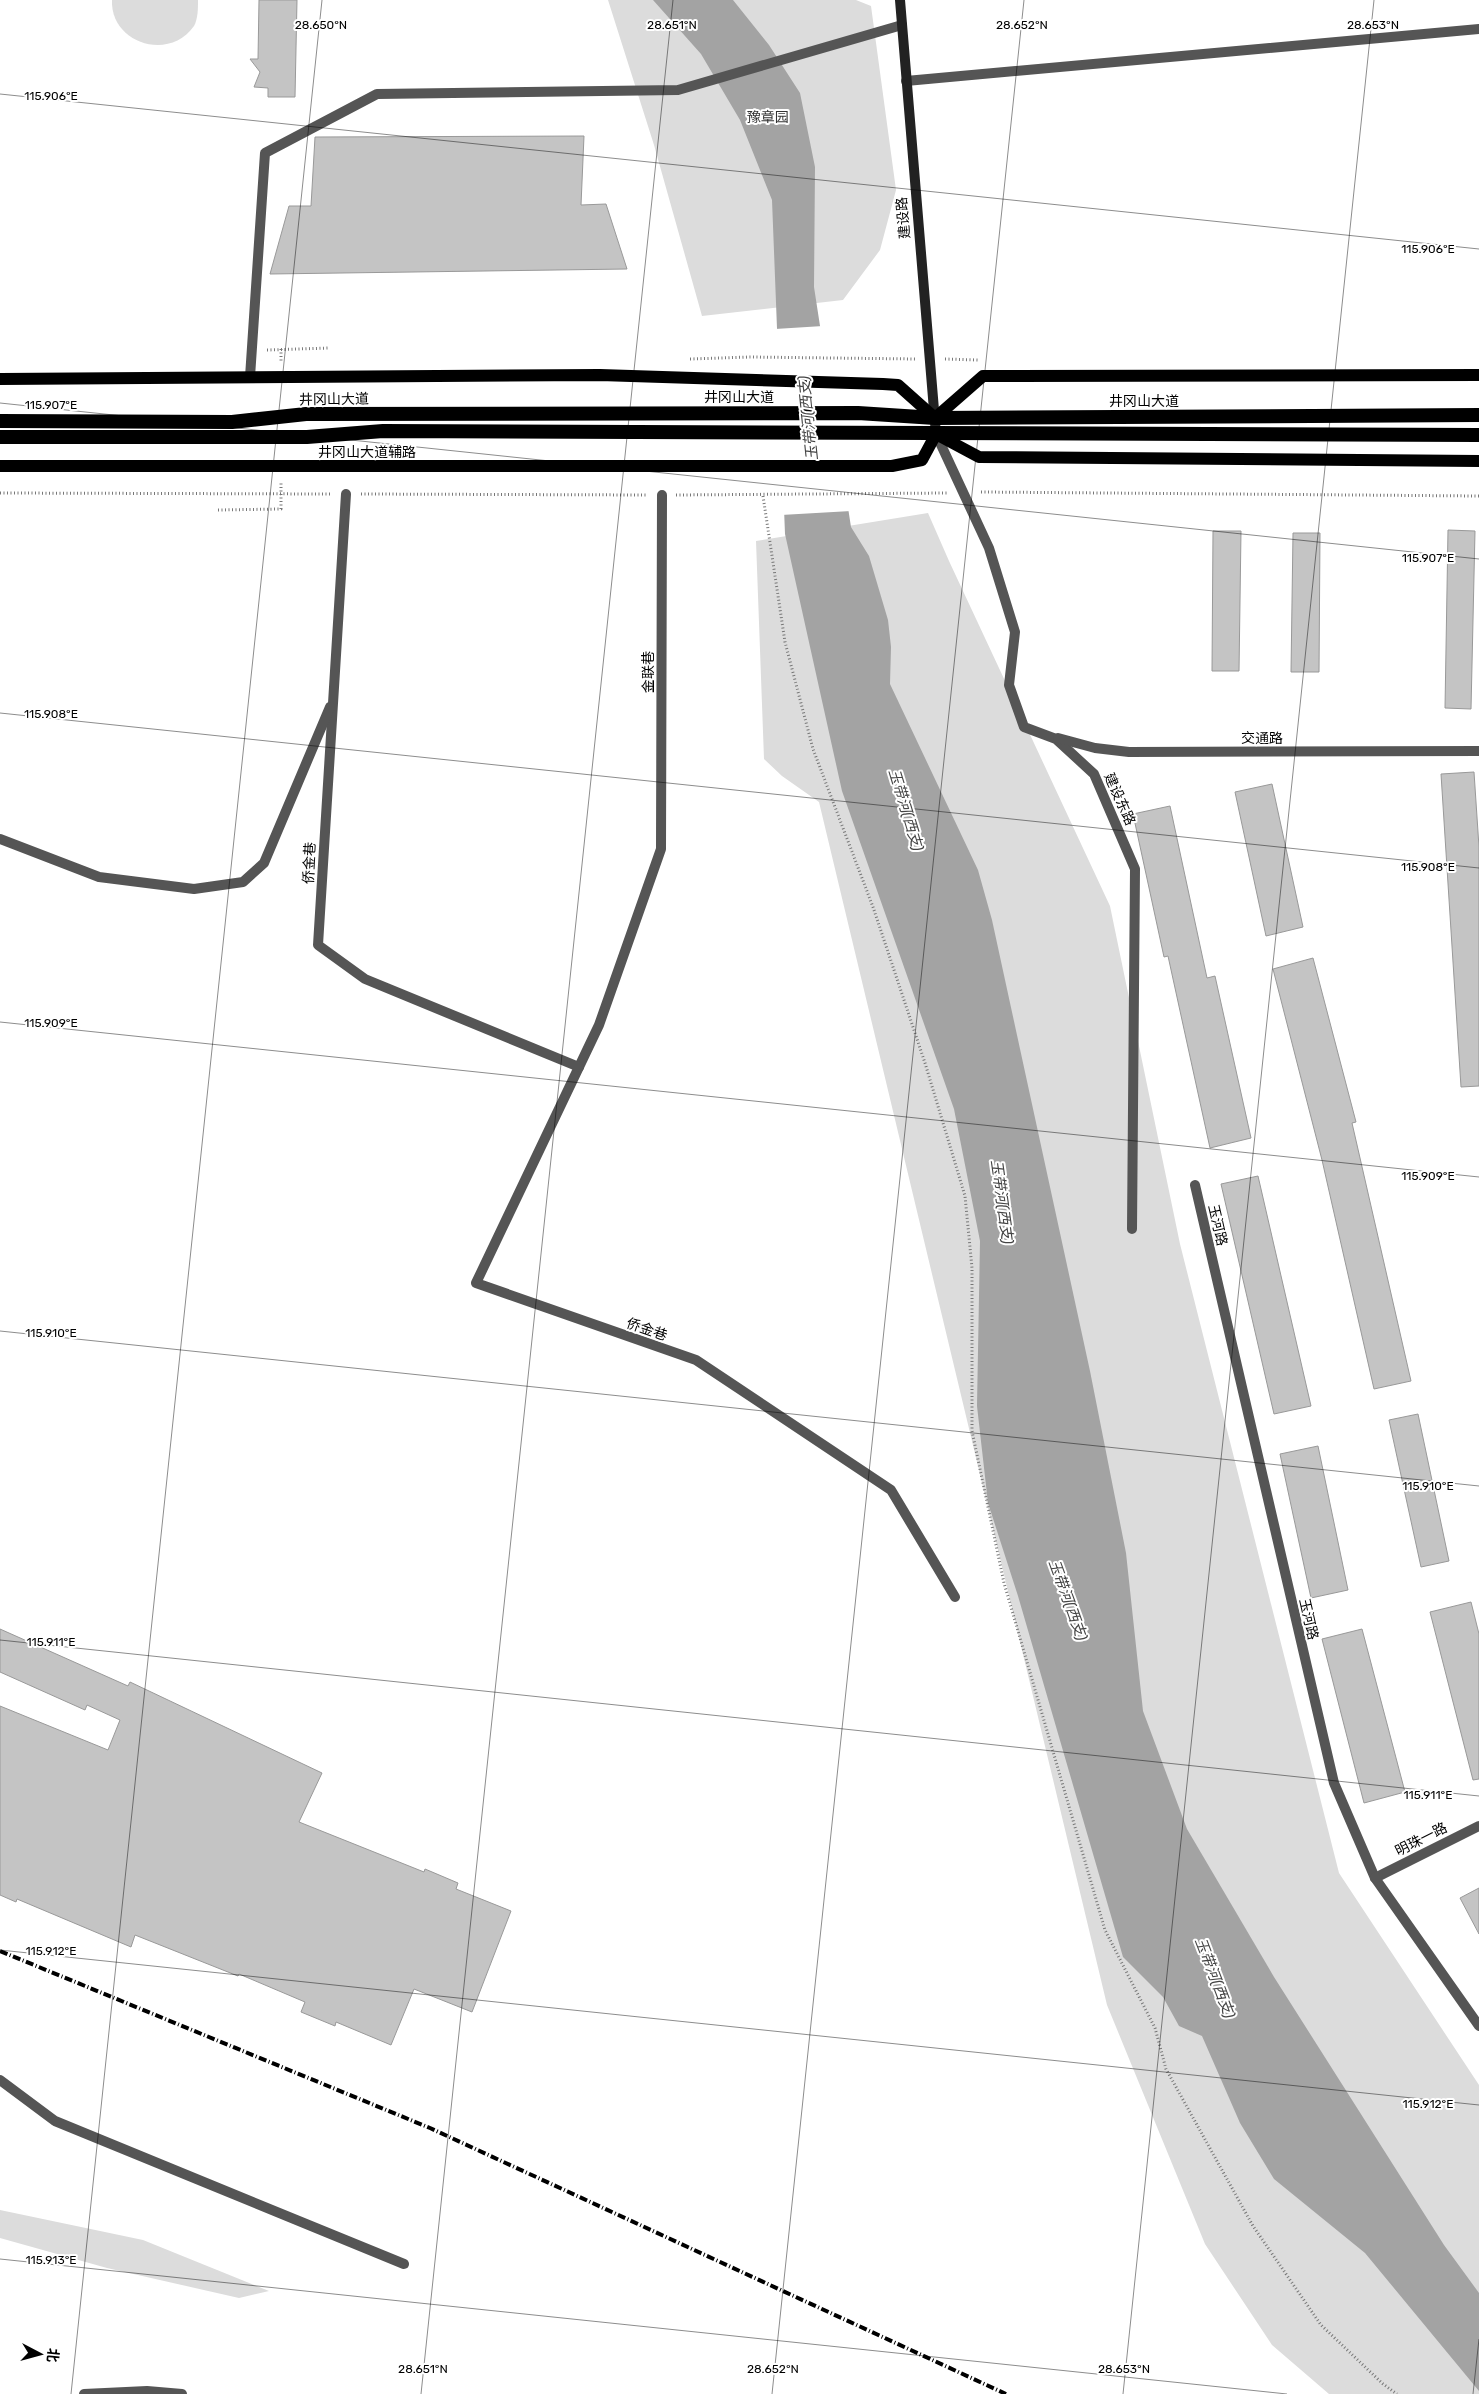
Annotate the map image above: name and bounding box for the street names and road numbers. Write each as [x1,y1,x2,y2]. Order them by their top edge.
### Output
street label: 建设路 [893,196,914,240]
street label: 井冈山大道 [704,389,774,406]
street label: 井冈山大道 [299,390,369,409]
street label: 井冈山大道 [1109,393,1179,410]
street label: 井冈山大道辅路 [318,444,416,461]
street label: 金联巷 [640,651,657,693]
street label: 交通路 [1241,730,1283,747]
street label: 建设东路 [1100,770,1139,828]
street label: 侨金巷 [300,842,319,884]
street label: 玉河路 [1205,1203,1231,1247]
street label: 侨金巷 [624,1315,669,1344]
street label: 玉河路 [1296,1597,1322,1641]
street label: 明珠一路 [1392,1819,1450,1860]

